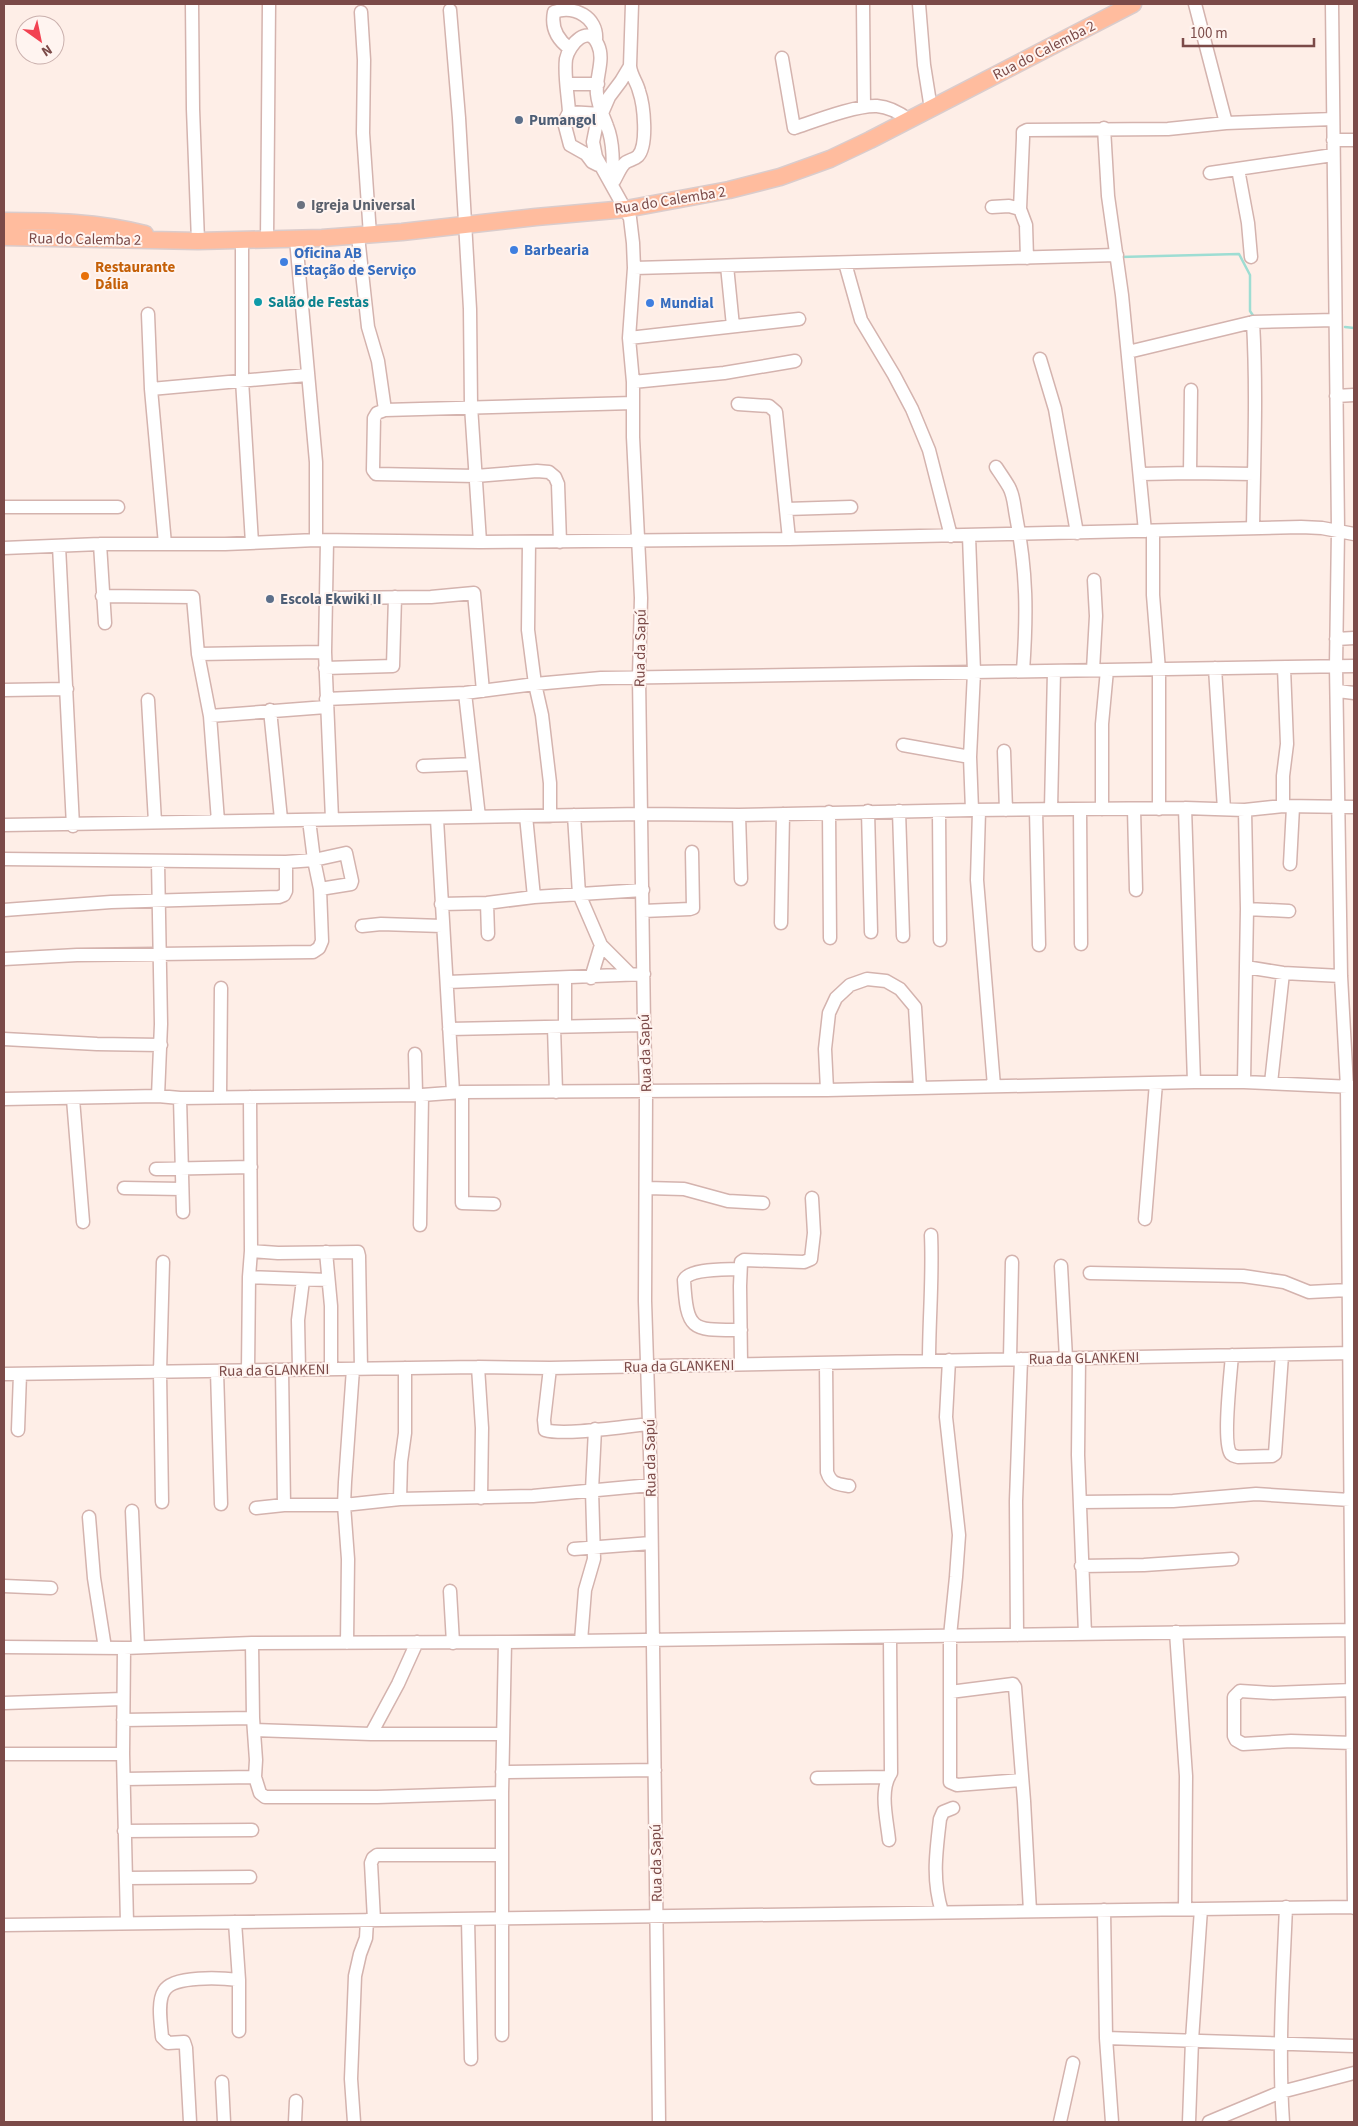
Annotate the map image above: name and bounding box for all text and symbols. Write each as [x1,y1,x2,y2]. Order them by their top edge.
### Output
north arrow [15,15,65,65]
scale bar [1183,15,1314,47]
street label: Rua do Calemba 2 [989,16,1099,85]
text: 100 m [1190,23,1228,44]
text: N [37,39,56,61]
place label: Pumangol [529,110,597,131]
marker: Pumangol [513,114,525,126]
street label: Rua do Calemba 2 [613,181,727,220]
place label: Igreja Universal [311,195,416,216]
marker: Igreja Universal [295,199,307,211]
street label: Rua do Calemba 2 [28,228,141,251]
place label: Barbearia [524,240,589,261]
place label: Oficina AB Estação de Serviço [294,243,416,281]
marker: Barbearia [508,244,520,256]
marker: Oficina AB Estação de Serviço [278,256,290,268]
place label: Restaurante Dália [95,257,176,295]
marker: Restaurante Dália [79,270,91,282]
place label: Salão de Festas [268,292,369,313]
place label: Mundial [660,293,714,314]
marker: Salão de Festas [252,296,264,308]
marker: Mundial [644,297,656,309]
place label: Escola Ekwiki II [280,589,382,610]
marker: Escola Ekwiki II [264,593,276,605]
street label: Rua da Sapú [629,609,652,687]
street label: Rua da Sapú [634,1014,657,1092]
street label: Rua da GLANKENI [1028,1347,1140,1370]
street label: Rua da GLANKENI [623,1355,735,1378]
street label: Rua da GLANKENI [218,1359,330,1382]
street label: Rua da Sapú [639,1419,662,1497]
street label: Rua da Sapú [645,1824,668,1902]

